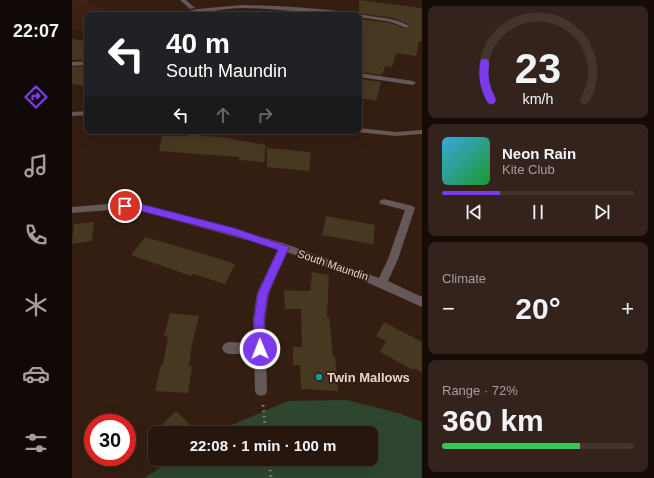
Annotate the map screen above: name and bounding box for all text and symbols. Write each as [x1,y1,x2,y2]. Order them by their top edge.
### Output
text: 22:07 [13,21,59,41]
icon: left [100,28,152,80]
text: 40 m [166,28,230,59]
text: 23 [515,45,561,92]
text: South Maundin [166,61,287,81]
icon: directions [22,83,50,111]
text: km/h [523,91,554,107]
icon: left [170,104,192,126]
icon: ahead [212,104,234,126]
icon: right [254,104,276,126]
text: Neon Rain [502,145,576,162]
icon: music [22,152,50,180]
text: Kite Club [502,162,555,177]
pin [108,189,142,223]
icon: arrive [114,195,136,217]
icon: previous [463,201,485,223]
icon: pause [527,201,549,223]
icon: next [591,201,613,223]
icon: phone [22,221,50,249]
street label: South Maundin [296,247,370,283]
text: Climate [442,271,486,286]
icon: climate [22,291,50,319]
text: 20° [515,292,561,325]
text: − [442,296,455,321]
text: + [621,296,634,321]
position arrow [239,328,281,370]
icon: car [22,360,50,388]
place label: Twin Mallows [327,370,410,385]
marker: Twin Mallows [314,372,324,382]
text: Range · 72% [442,383,518,398]
text: 360 km [442,404,544,437]
speed limit sign: 30 [84,414,136,466]
icon: filters [22,429,50,457]
text: 22:08 · 1 min · 100 m [190,437,336,454]

